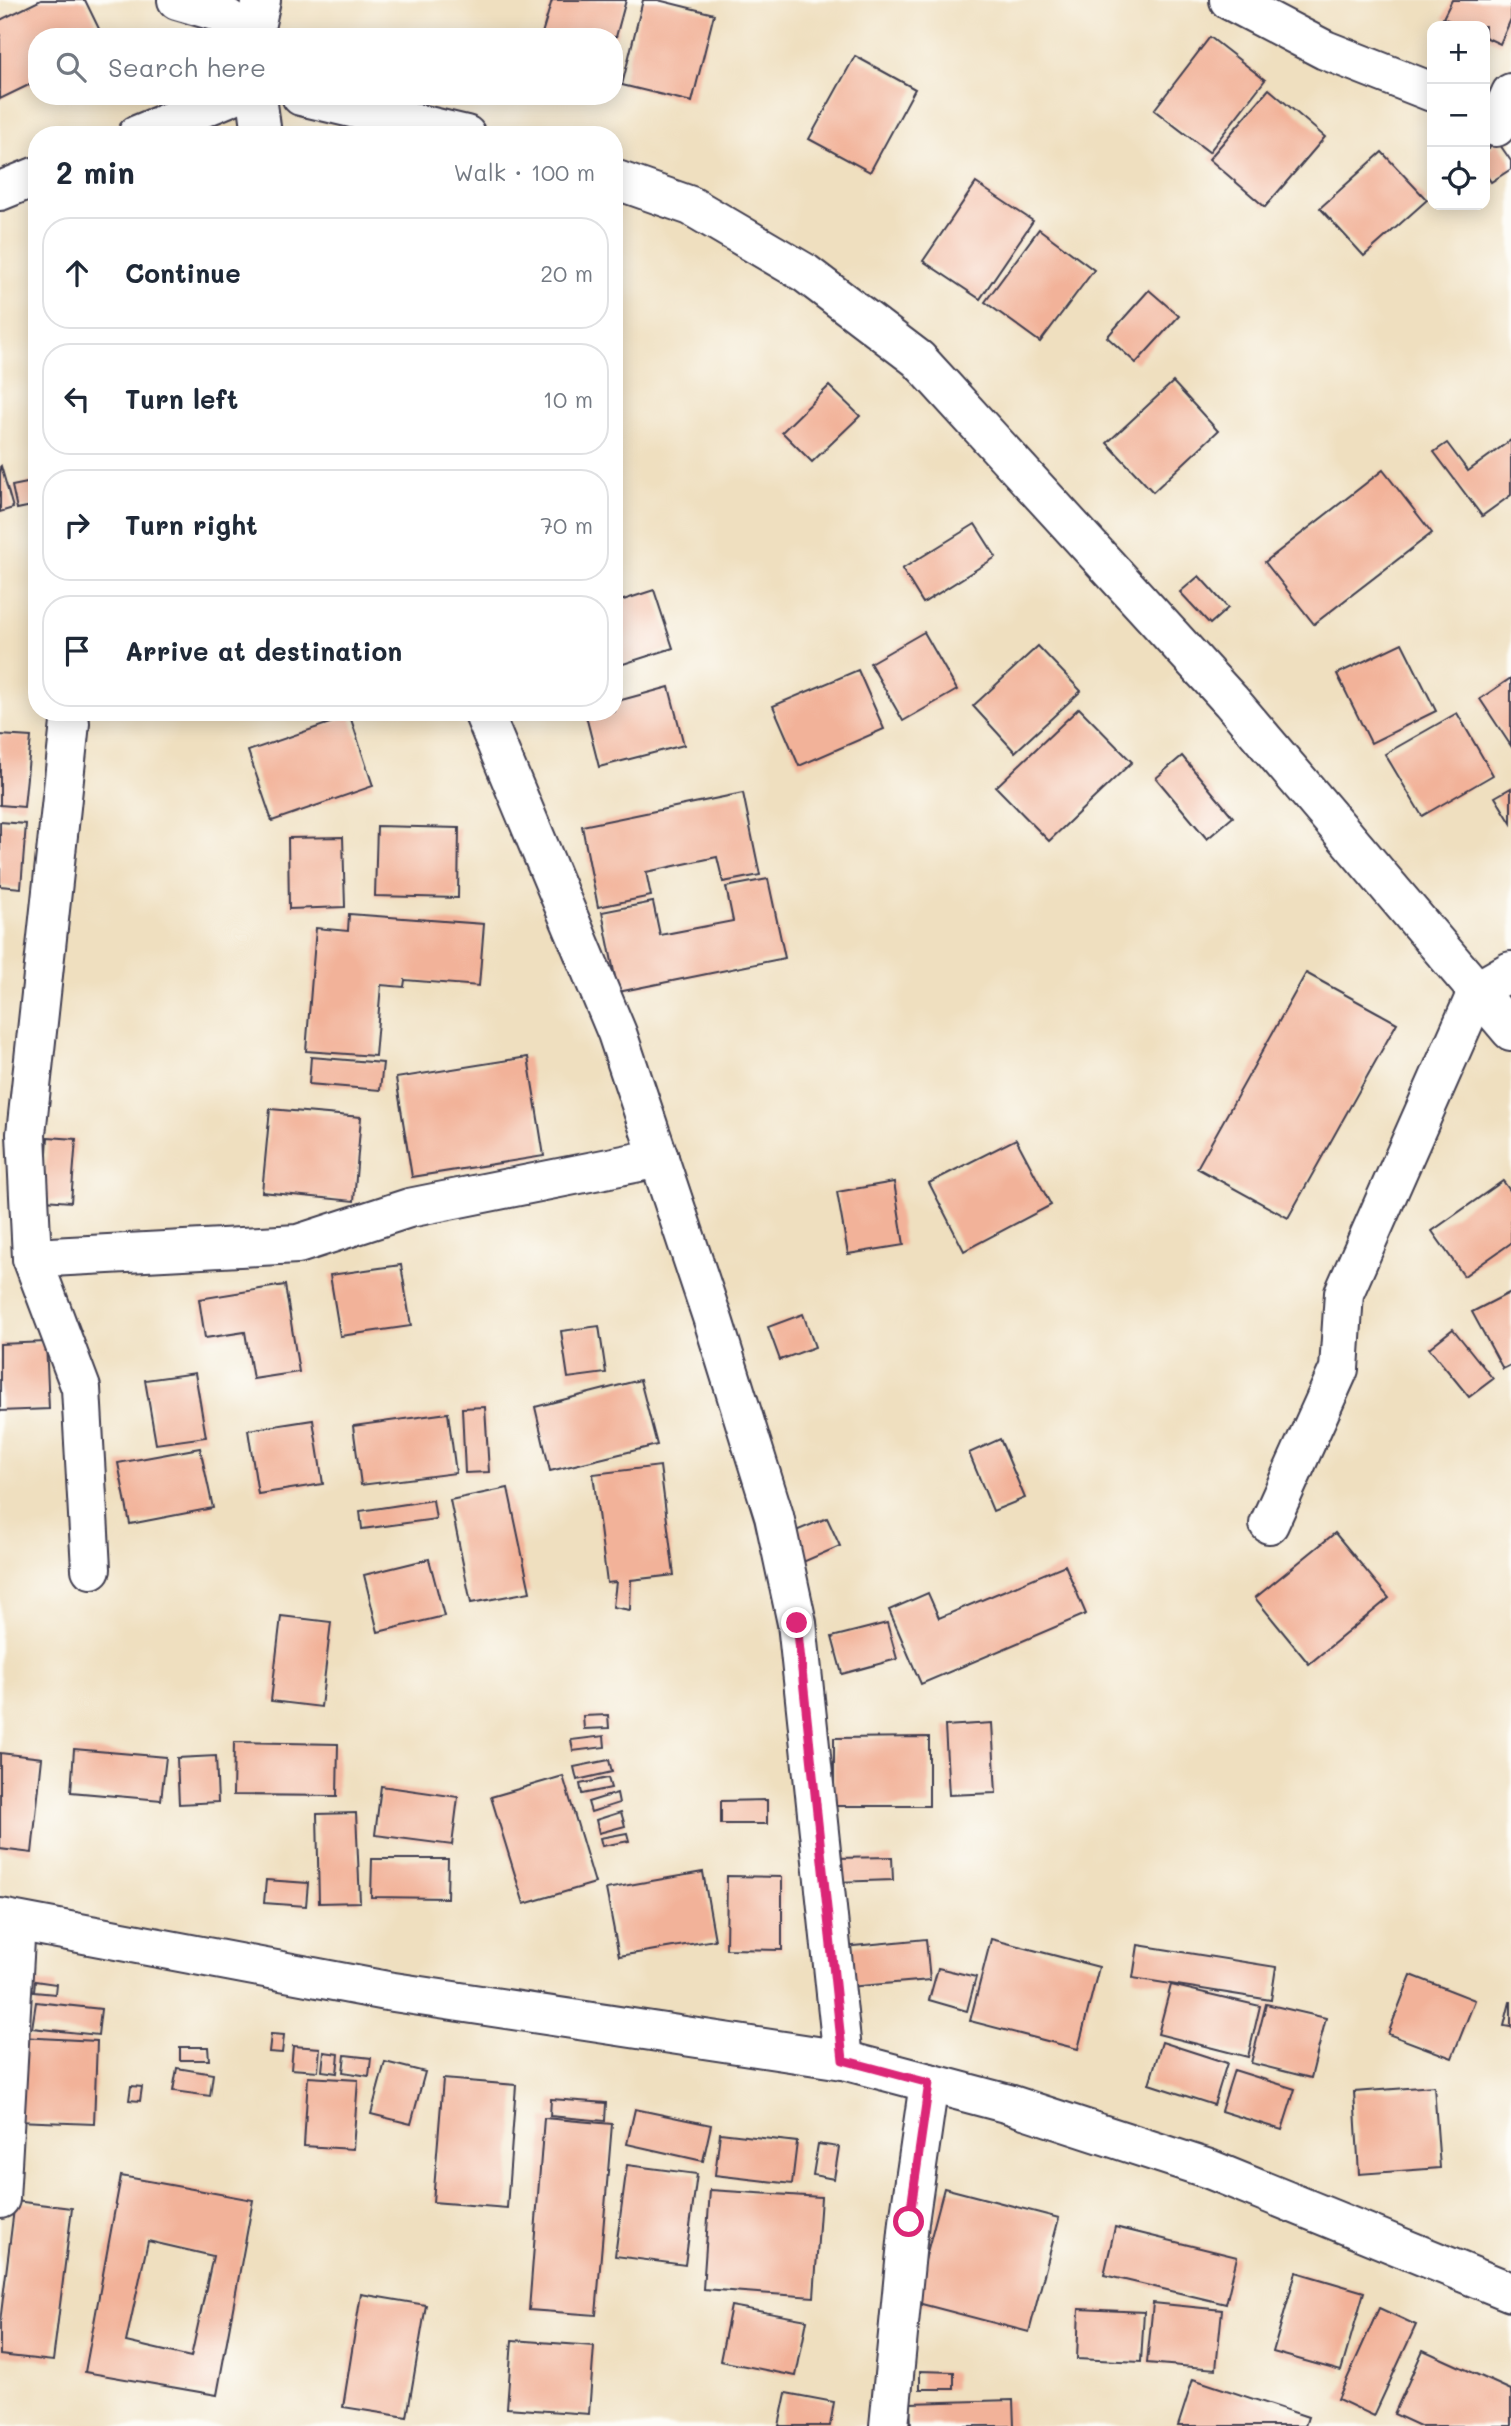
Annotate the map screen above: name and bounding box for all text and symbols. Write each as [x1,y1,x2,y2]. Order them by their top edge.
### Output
map controls [1427,21,1490,210]
button: + [1427,21,1490,84]
search box [28,28,623,105]
icon: search [52,48,90,86]
text: Search here [108,50,266,84]
button: − [1427,84,1490,147]
button: locate [1427,147,1490,210]
text: 2 min [56,152,135,192]
text: Walk · 100 m [453,157,595,187]
icon: ahead [58,254,96,292]
text: Continue [125,256,241,290]
text: 20 m [540,258,593,288]
icon: left [58,380,96,418]
text: Turn left [125,382,238,416]
text: 10 m [543,384,593,414]
icon: right [58,506,96,544]
text: Turn right [125,508,258,542]
text: 70 m [540,510,593,540]
icon: arrive [58,632,96,670]
text: Arrive at destination [125,634,402,668]
route end [781,1607,812,1638]
route start [893,2206,924,2237]

